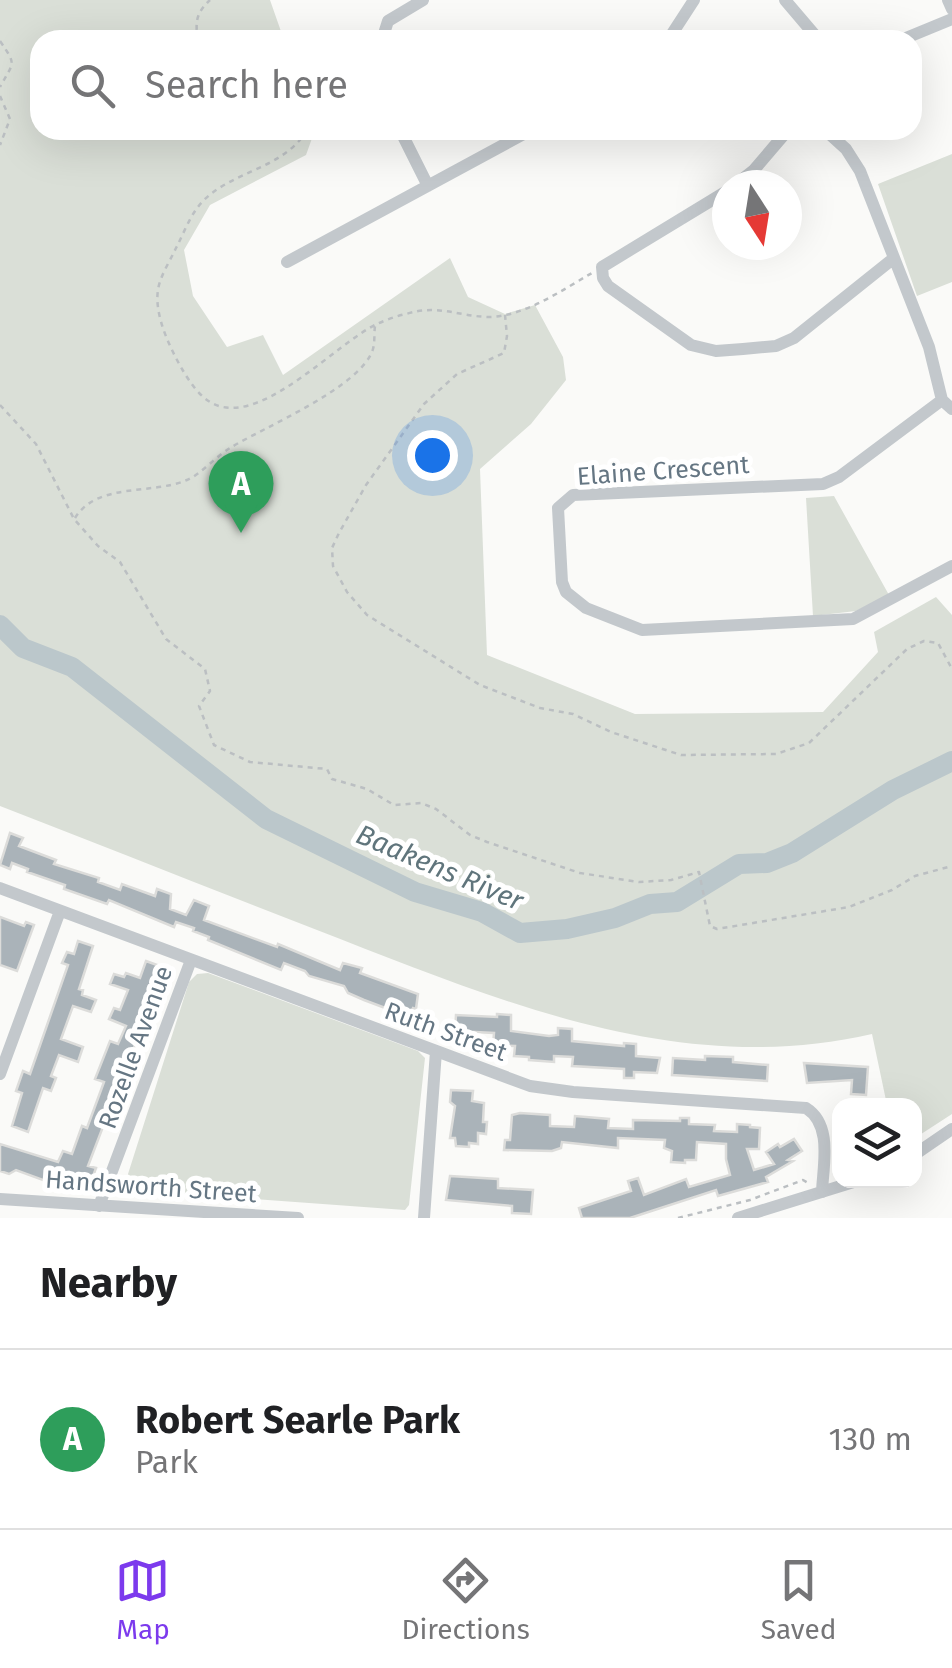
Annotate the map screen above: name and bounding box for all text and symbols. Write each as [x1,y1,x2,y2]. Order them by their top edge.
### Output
search box [30,30,922,140]
icon: search [65,58,120,113]
text: Search here [145,62,348,108]
north arrow [712,170,802,260]
your location [407,430,458,481]
pin: A [208,450,274,533]
street label: Elaine Crescent [576,450,751,492]
water label: Baakens River [351,817,529,918]
street label: Rozelle Avenue [93,962,179,1133]
street label: Ruth Street [380,996,512,1068]
map controls [832,1098,922,1188]
button: layers [832,1098,922,1188]
street label: Handsworth Street [44,1165,259,1209]
text: Nearby [40,1258,177,1308]
text: Robert Searle Park [135,1397,460,1443]
text: A [63,1420,82,1458]
text: 130 m [828,1420,912,1458]
text: Park [135,1443,198,1481]
tab: Map [115,1553,170,1646]
tab: Directions [401,1553,530,1646]
tab: Saved [761,1553,837,1646]

